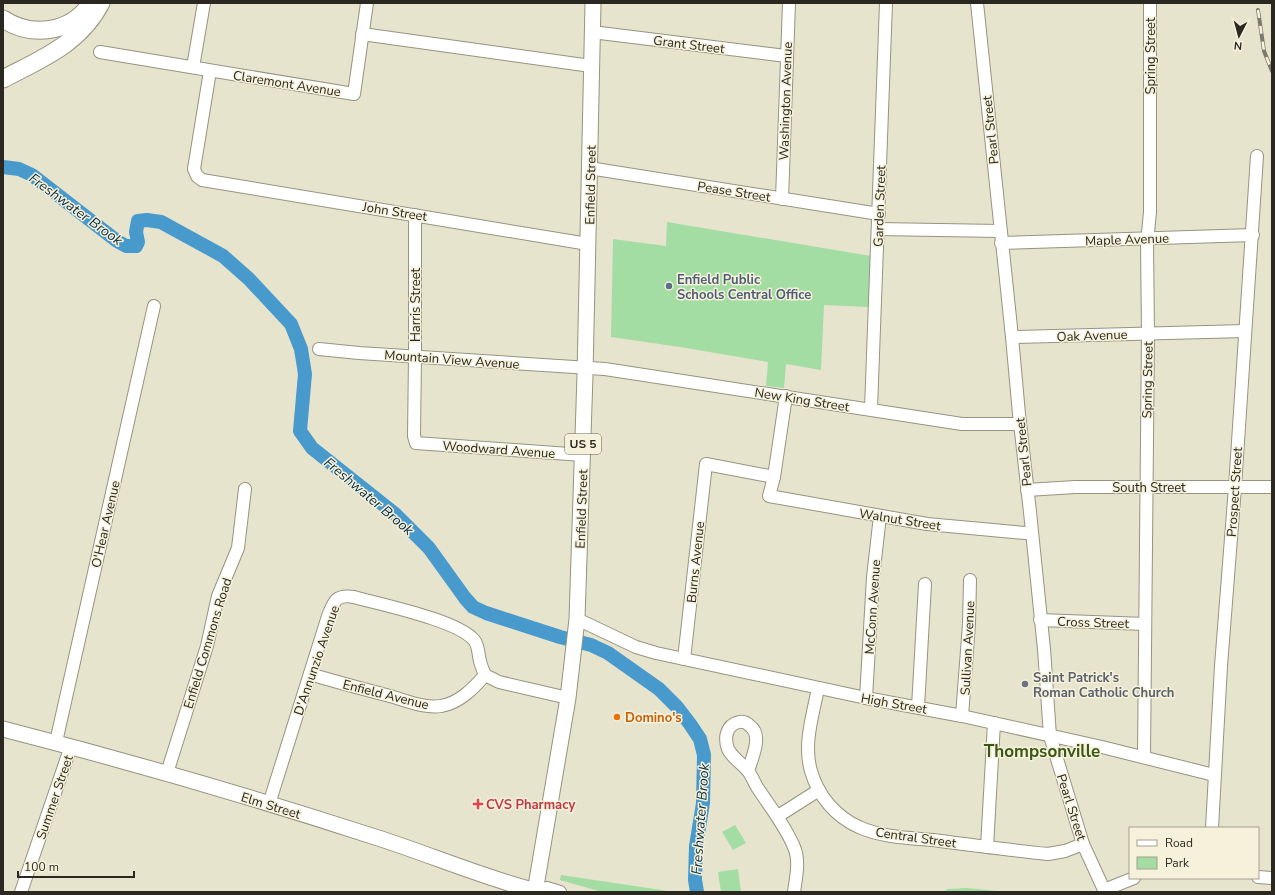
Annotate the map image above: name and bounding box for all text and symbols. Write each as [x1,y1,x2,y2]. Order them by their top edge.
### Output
north arrow [1219,16,1259,56]
street label: Spring Street [1142,17,1160,95]
street label: Grant Street [652,32,726,58]
text: N [1233,38,1243,53]
street label: Washington Avenue [775,41,797,161]
street label: Claremont Avenue [232,67,342,101]
street label: Pearl Street [978,94,1004,165]
street label: Enfield Street [581,145,601,225]
street label: Garden Street [870,165,890,247]
water label: Freshwater Brook [25,169,127,250]
street label: Pease Street [696,177,772,207]
street label: John Street [360,198,429,226]
street label: Maple Avenue [1085,230,1169,250]
street label: Harris Street [407,267,425,342]
place label: Enfield Public Schools Central Office [677,271,811,304]
marker: Enfield Public Schools Central Office [664,281,674,291]
street label: Oak Avenue [1056,326,1128,346]
street label: Spring Street [1138,341,1158,419]
street label: Mountain View Avenue [384,346,520,374]
street label: New King Street [753,384,851,416]
street label: Pearl Street [1011,416,1037,487]
road number: US 5 [565,434,601,454]
street label: Woodward Avenue [442,437,556,463]
street label: Prospect Street [1223,446,1247,538]
water label: Freshwater Brook [320,453,418,540]
street label: Enfield Street [572,469,592,549]
street label: O'Hear Avenue [87,479,125,570]
street label: South Street [1112,479,1186,497]
street label: Walnut Street [858,505,942,535]
street label: Burns Avenue [683,520,709,604]
street label: McConn Avenue [861,559,885,655]
street label: Enfield Commons Road [179,576,236,711]
street label: Sullivan Avenue [957,600,979,696]
street label: D'Annunzio Avenue [290,603,344,718]
street label: Cross Street [1057,613,1130,633]
place label: Saint Patrick's Roman Catholic Church [1033,669,1174,702]
street label: Enfield Avenue [341,676,431,714]
marker: Saint Patrick's Roman Catholic Church [1020,679,1030,689]
street label: High Street [859,689,929,719]
place label: Domino's [625,709,682,727]
marker: Domino's [612,712,622,722]
district label: Thompsonville [984,740,1100,763]
street label: Summer Street [32,752,78,842]
water label: Freshwater Brook [687,762,714,875]
street label: Pearl Street [1052,772,1090,843]
street label: Elm Street [239,788,303,824]
place label: CVS Pharmacy [486,796,575,814]
marker: CVS Pharmacy [473,799,483,809]
street label: Central Street [874,823,958,853]
legend [1129,827,1259,879]
text: Road [1165,835,1193,851]
scale bar [18,853,134,879]
text: Park [1165,855,1190,871]
text: 100 m [24,859,59,875]

